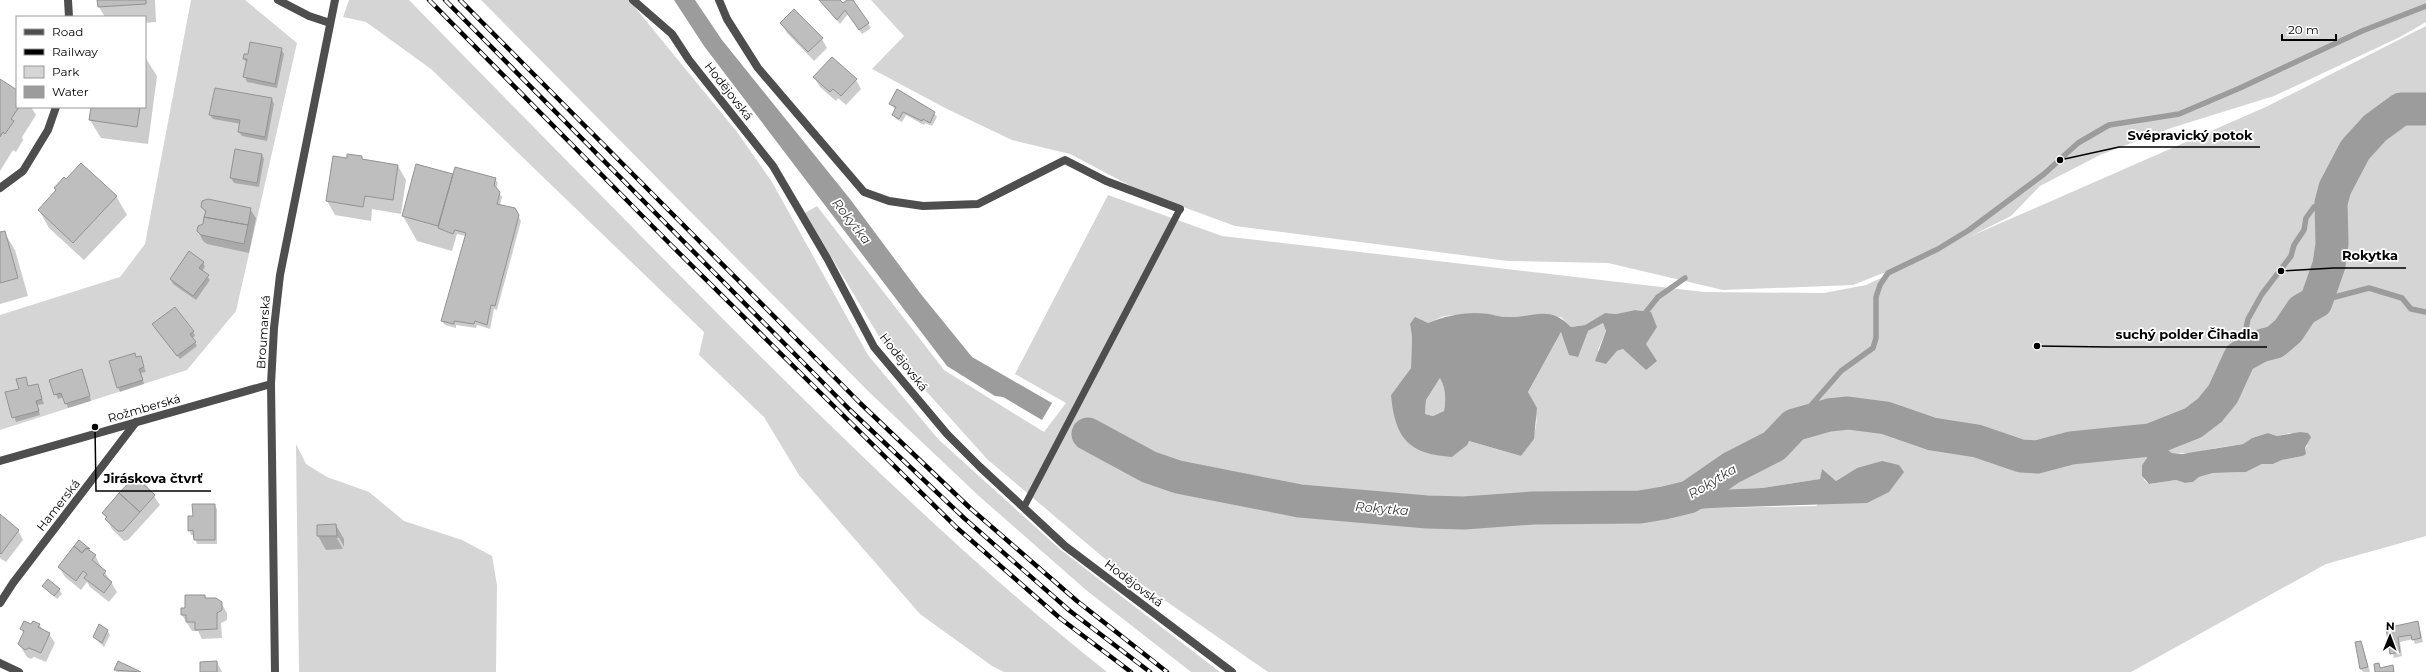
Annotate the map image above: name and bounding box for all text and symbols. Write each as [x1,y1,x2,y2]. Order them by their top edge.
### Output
legend [16,16,146,108]
scale bar [2282,16,2336,42]
text: 20 m [2288,22,2319,37]
text: Road [52,24,83,39]
text: Railway [52,44,98,59]
street label: Hodějovská [702,59,756,123]
text: Park [52,64,80,79]
text: Water [52,84,89,99]
callout: Svépravický potok [2119,122,2260,147]
text: Svépravický potok [2128,127,2253,143]
water label: Rokytka [829,195,875,247]
callout: Rokytka [2334,243,2406,268]
text: Rokytka [2342,247,2398,263]
street label: Broumarská [253,295,273,369]
callout: suchý polder Čihadla [2108,322,2267,347]
text: suchý polder Čihadla [2116,326,2258,342]
street label: Hodějovská [877,330,931,394]
street label: Rožmberská [106,390,182,426]
water label: Rokytka [1685,460,1739,502]
callout: Jiráskova čtvrť [96,466,211,491]
text: Jiráskova čtvrť [102,470,203,486]
street label: Hamerská [33,476,83,534]
water label: Rokytka [1355,498,1410,518]
street label: Hodějovská [1102,556,1166,610]
north arrow [2370,616,2410,656]
text: N [2386,619,2395,633]

